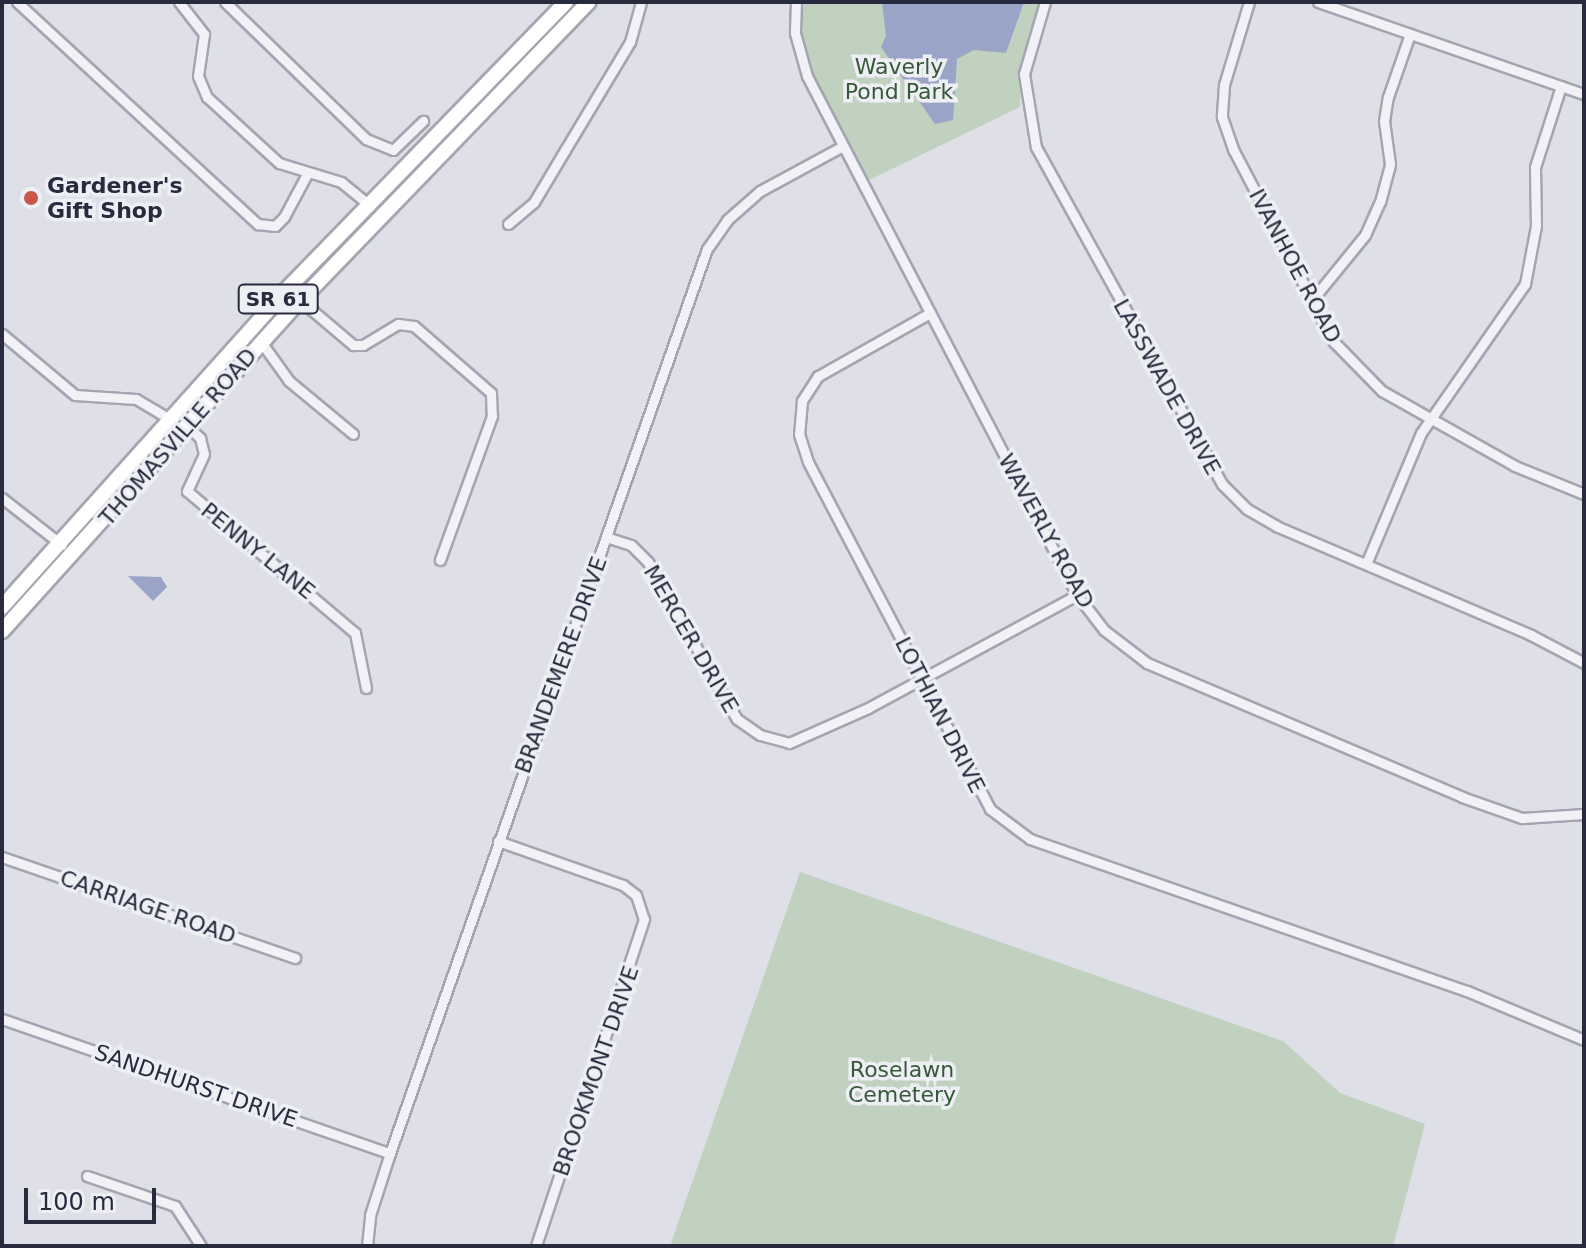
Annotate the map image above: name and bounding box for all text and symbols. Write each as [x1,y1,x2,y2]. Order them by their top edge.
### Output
park label: Waverly Pond Park [845,53,953,104]
place label: Gardener's Gift Shop [47,172,183,224]
street label: IVANHOE ROAD [1243,184,1347,348]
marker: Gardener's Gift Shop [22,189,40,207]
road number: SR 61 [236,283,320,315]
street label: LASSWADE DRIVE [1108,295,1226,479]
street label: THOMASVILLE ROAD [94,343,262,531]
street label: WAVERLY ROAD [993,449,1099,613]
street label: PENNY LANE [196,497,320,605]
street label: BRANDEMERE DRIVE [510,553,612,777]
street label: MERCER DRIVE [638,560,744,718]
street label: LOTHIAN DRIVE [889,633,991,797]
street label: CARRIAGE ROAD [57,865,239,949]
street label: BROOKMONT DRIVE [548,963,644,1179]
street label: SANDHURST DRIVE [91,1039,301,1133]
park label: Roselawn Cemetery [848,1056,956,1108]
scale bar [28,1172,160,1222]
text: 100 m [38,1188,115,1216]

